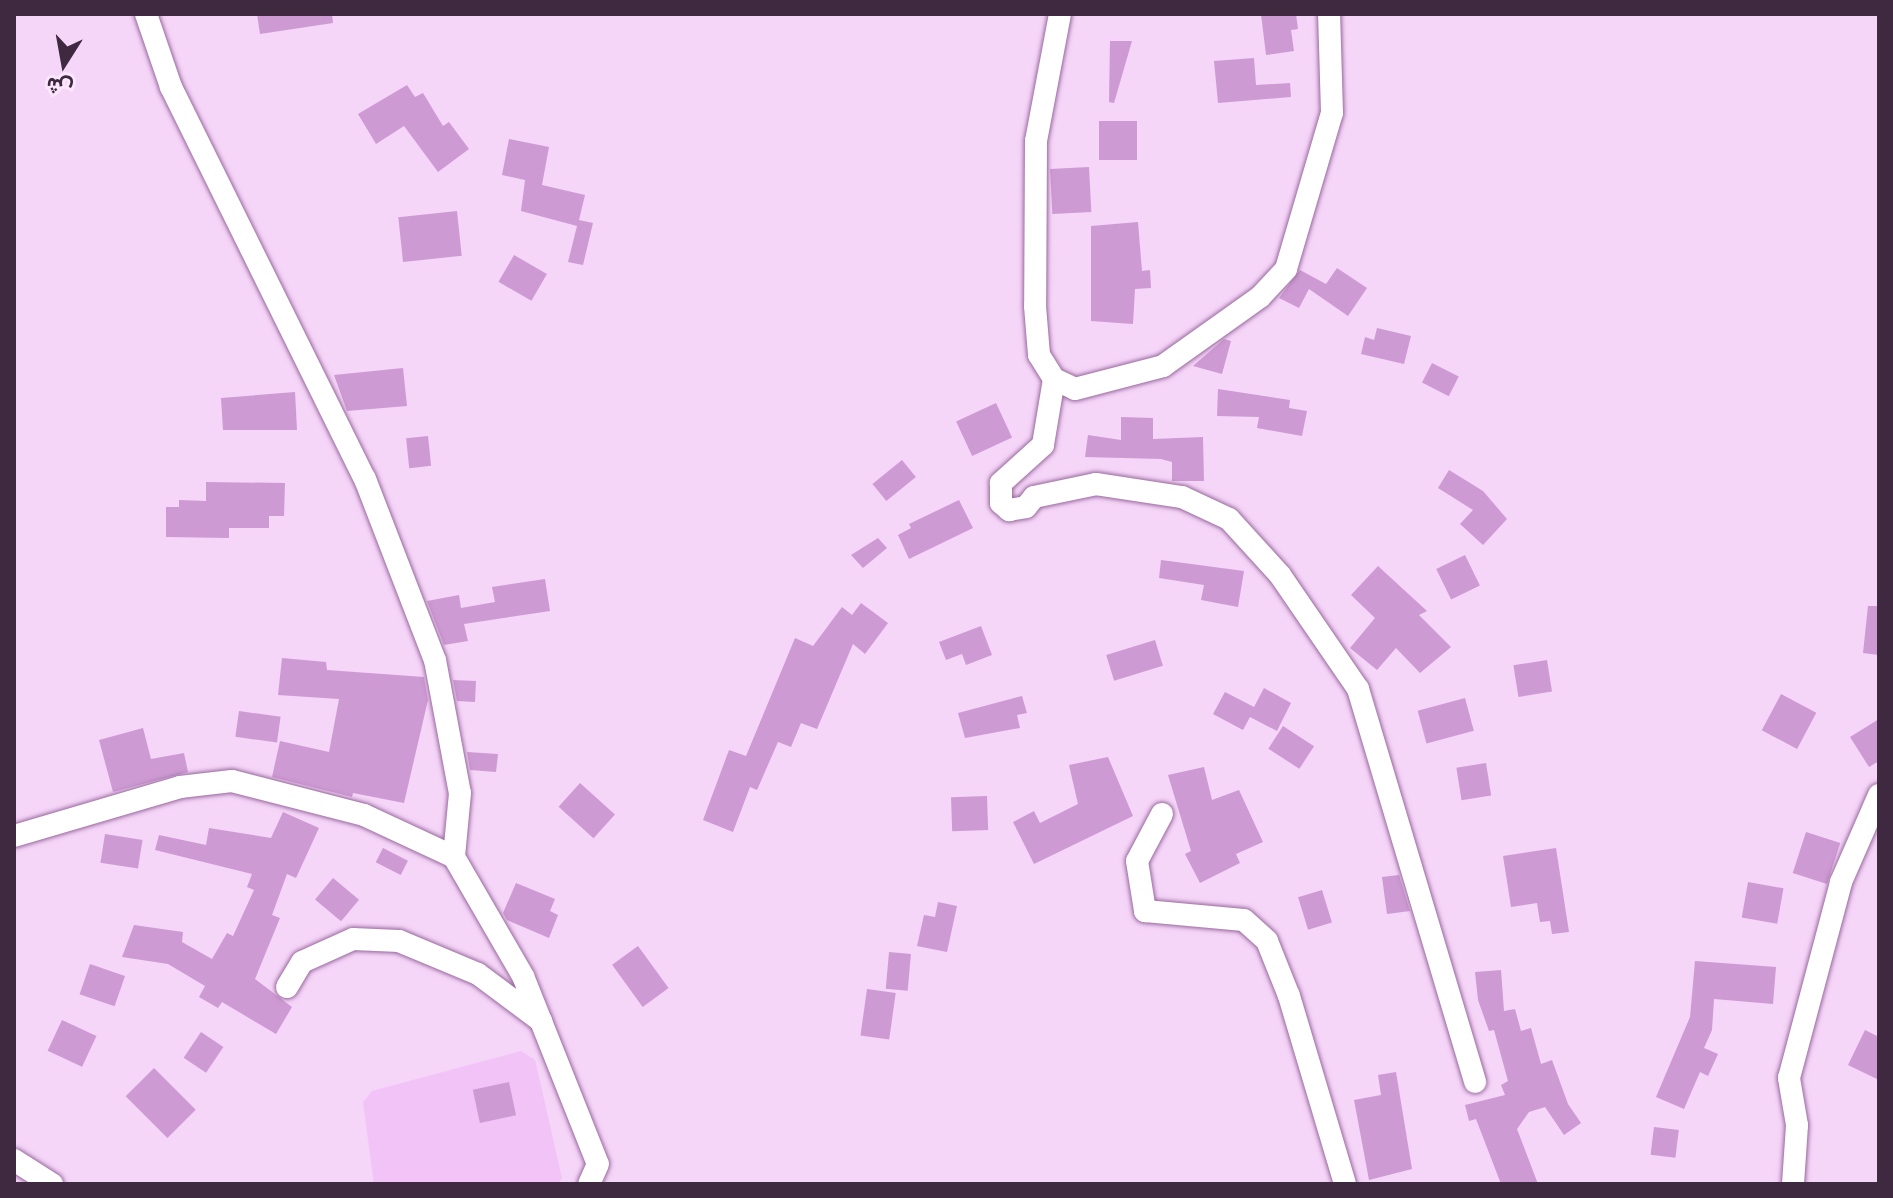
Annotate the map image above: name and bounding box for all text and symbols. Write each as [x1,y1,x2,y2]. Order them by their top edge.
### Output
north arrow [24,24,104,104]
text: ش [44,72,75,104]

